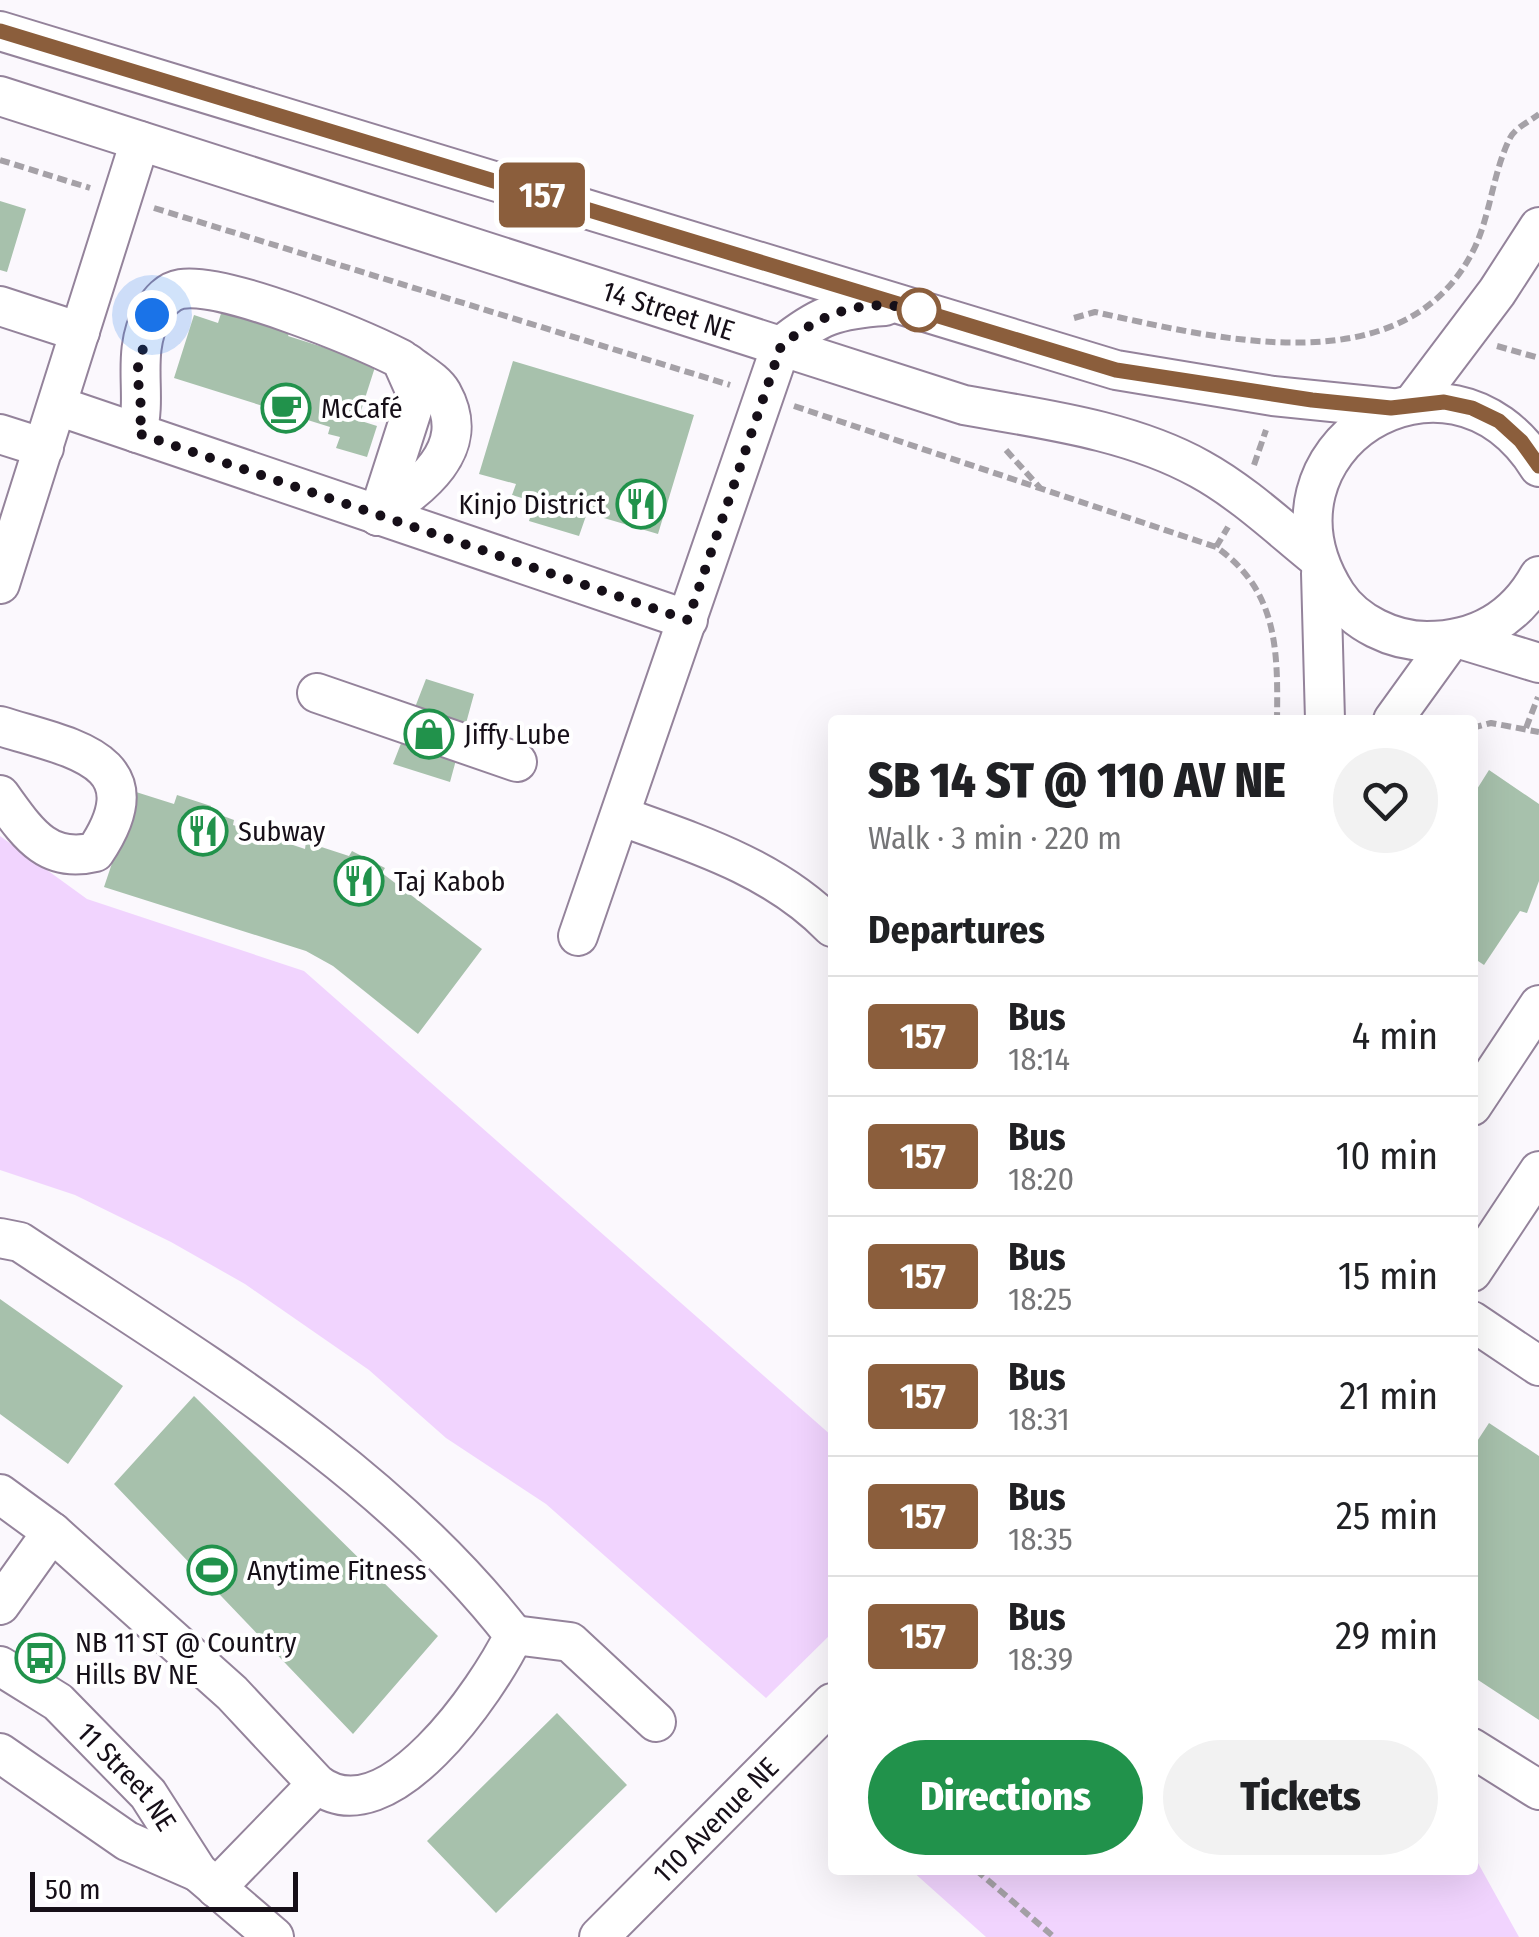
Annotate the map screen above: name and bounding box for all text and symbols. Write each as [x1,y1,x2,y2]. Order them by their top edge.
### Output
line badge: 157 [484,162,600,228]
text: 157 [519,174,565,216]
street label: 14 Street NE [598,274,739,347]
unlabelled marker [898,289,940,331]
your location [127,290,177,340]
cafe icon: McCafé [260,382,312,434]
place label: McCafé [321,392,403,425]
restaurant icon: Kinjo District [615,478,667,530]
place label: Kinjo District [459,488,607,521]
shop icon: Jiffy Lube [403,708,455,760]
place label: Jiffy Lube [464,718,570,751]
button: heart [1333,748,1438,853]
text: SB 14 ST @ 110 AV NE [868,752,1286,810]
restaurant icon: Subway [177,805,229,857]
place label: Subway [238,815,326,848]
text: Walk · 3 min · 220 m [868,819,1122,857]
restaurant icon: Taj Kabob [333,855,385,907]
place label: Taj Kabob [394,865,506,898]
text: Departures [868,907,1045,953]
text: Bus [1008,994,1066,1040]
text: 4 min [1352,1013,1438,1059]
text: 157 [900,1015,946,1057]
text: 18:14 [1008,1040,1070,1078]
text: Bus [1008,1114,1066,1160]
text: 10 min [1336,1133,1438,1179]
text: 157 [900,1135,946,1177]
text: 18:20 [1008,1160,1074,1198]
text: Bus [1008,1234,1066,1280]
text: 15 min [1338,1253,1438,1299]
text: 157 [900,1255,946,1297]
text: 18:25 [1008,1280,1072,1318]
text: Bus [1008,1354,1066,1400]
text: 21 min [1340,1373,1438,1419]
text: 157 [900,1375,946,1417]
text: 18:31 [1008,1400,1070,1438]
text: Bus [1008,1474,1066,1520]
text: 25 min [1336,1493,1438,1539]
text: 157 [900,1495,946,1537]
text: 18:35 [1008,1520,1073,1558]
sports icon: Anytime Fitness [186,1544,238,1596]
place label: Anytime Fitness [247,1554,427,1587]
text: Bus [1008,1594,1066,1640]
text: 29 min [1335,1613,1438,1659]
text: 157 [900,1615,946,1657]
place label: NB 11 ST @ Country Hills BV NE [75,1626,297,1691]
bus stop icon: NB 11 ST @ Country Hills BV NE [14,1632,66,1684]
text: 18:39 [1008,1640,1073,1678]
street label: 11 Street NE [71,1715,183,1836]
button: Directions [868,1740,1143,1855]
button: Tickets [1163,1740,1438,1855]
street label: 110 Avenue NE [646,1750,785,1890]
scale bar [30,1867,298,1912]
text: 50 m [45,1873,101,1906]

